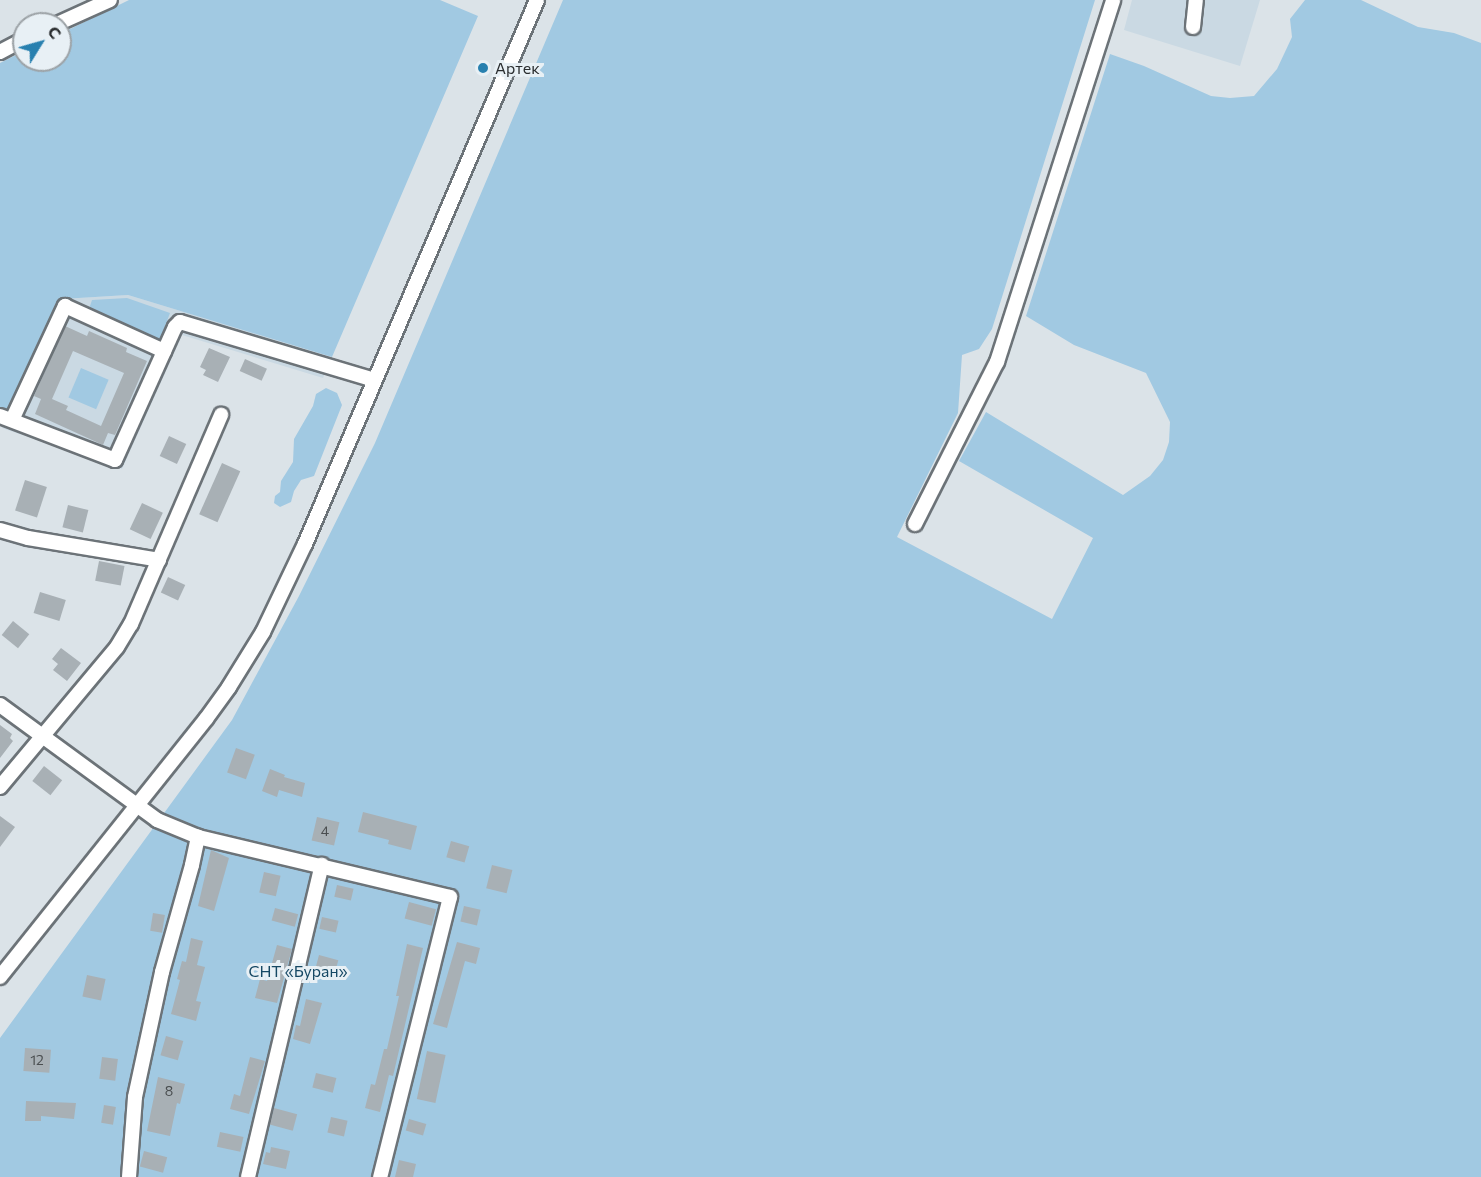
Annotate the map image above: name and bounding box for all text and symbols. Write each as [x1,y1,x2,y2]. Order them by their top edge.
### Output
north arrow [12,12,72,72]
text: С [44,22,66,42]
place label: Артек [495,58,540,78]
marker: Артек [476,61,490,75]
house number: 4 [321,823,329,839]
park label: СНТ «Буран» [248,961,348,981]
house number: 12 [30,1052,44,1068]
house number: 8 [165,1083,173,1099]

